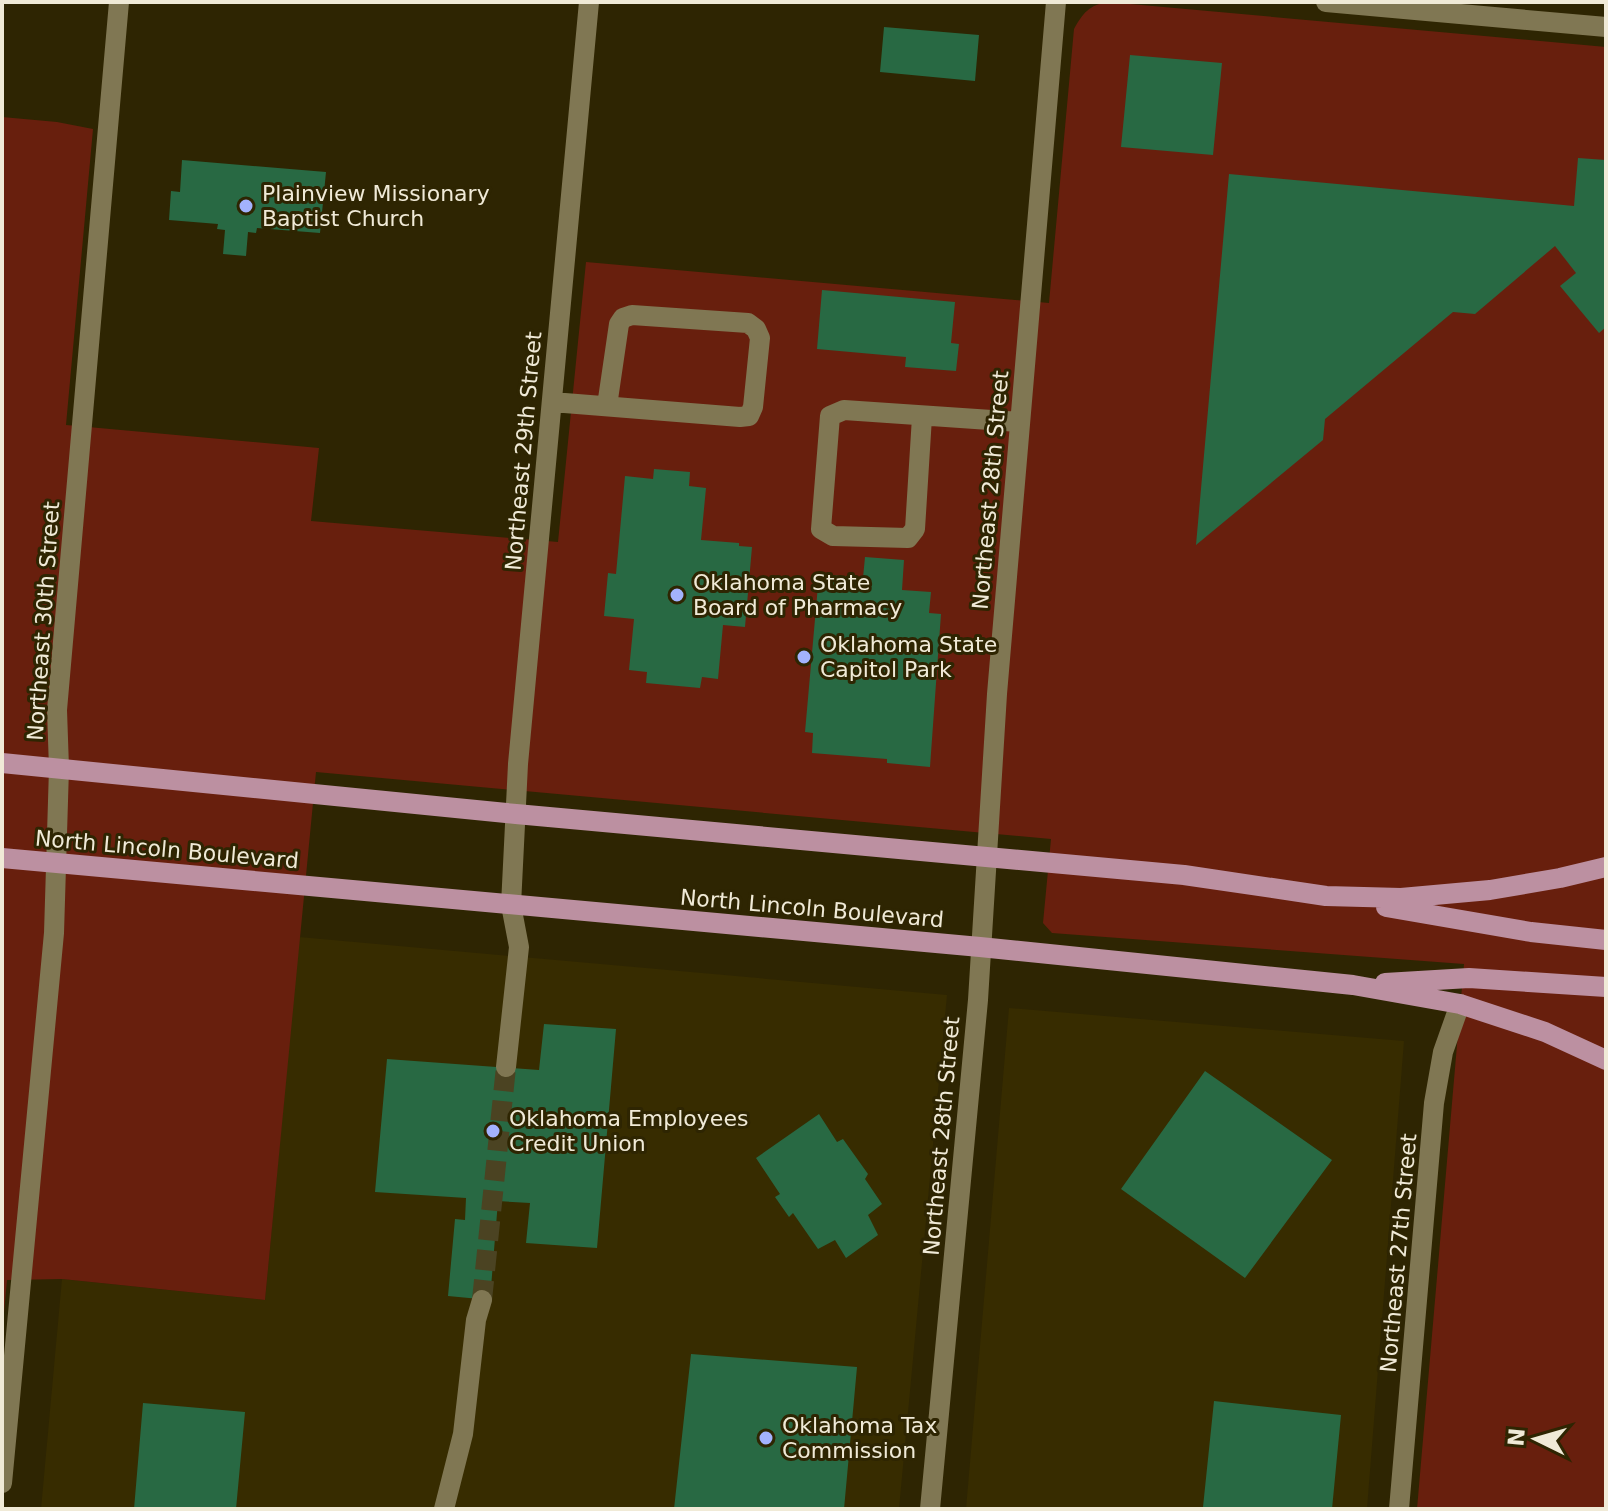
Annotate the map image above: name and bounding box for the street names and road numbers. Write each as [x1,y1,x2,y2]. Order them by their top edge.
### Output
street label: Northeast 29th Street [501,330,546,572]
street label: Northeast 28th Street [968,369,1013,611]
street label: Northeast 30th Street [23,500,64,742]
street label: North Lincoln Boulevard [34,826,300,873]
street label: North Lincoln Boulevard [679,885,945,932]
street label: Northeast 28th Street [919,1015,964,1257]
street label: Northeast 27th Street [1376,1132,1421,1374]

